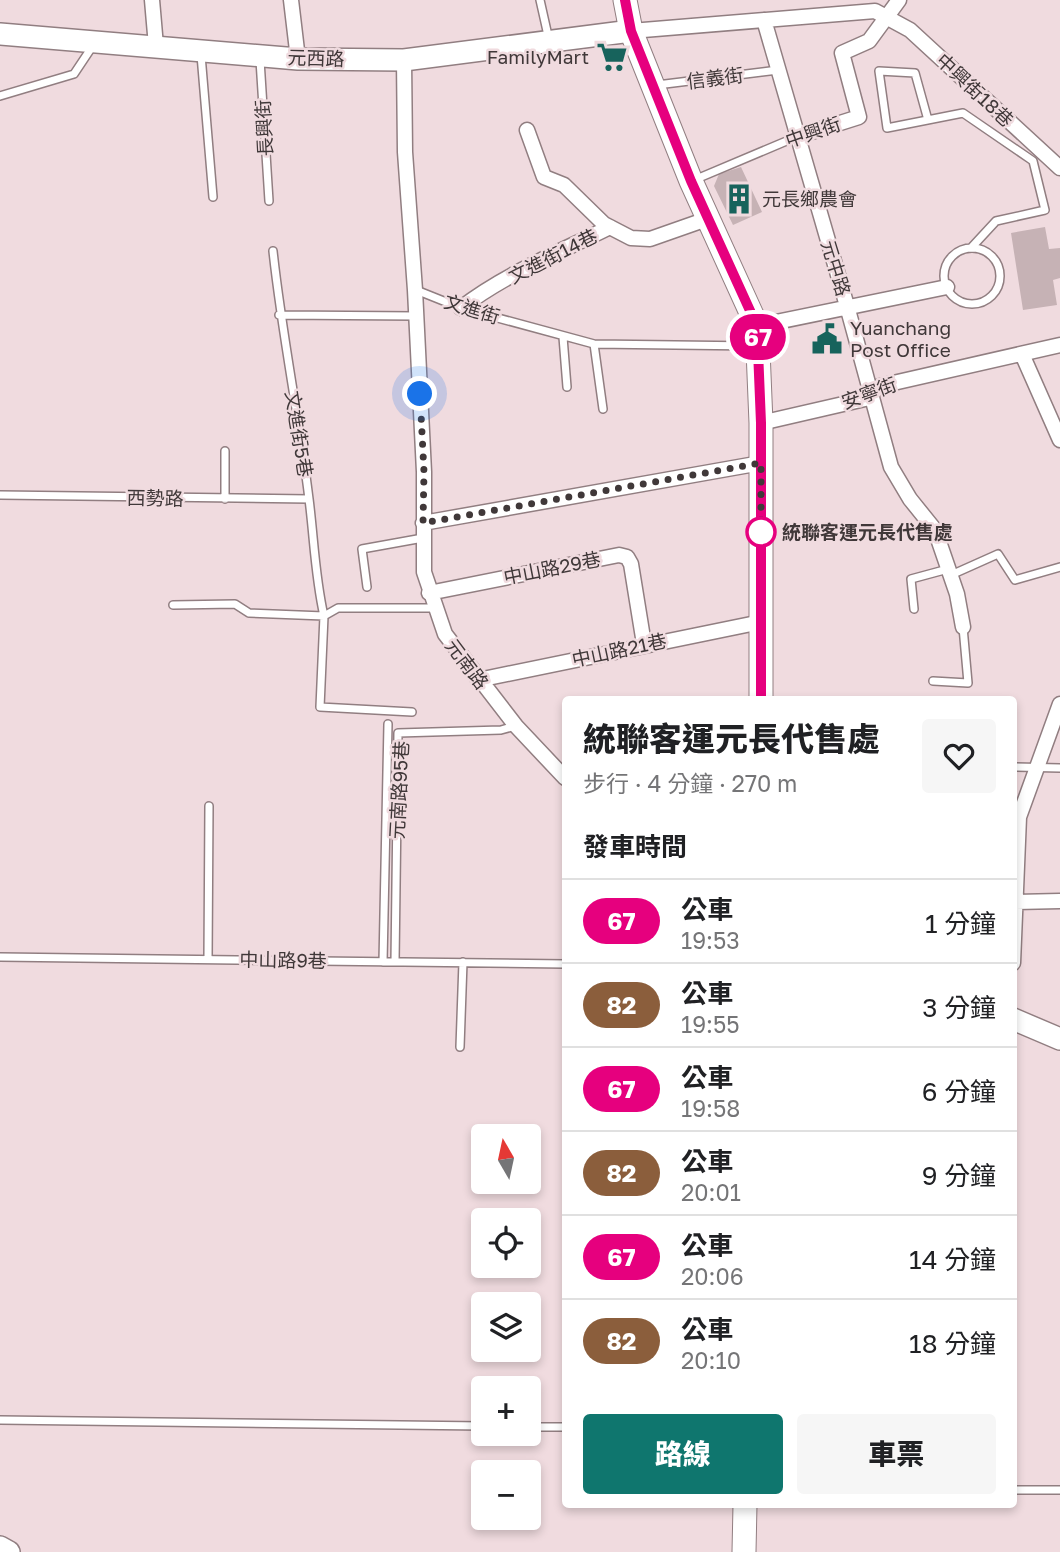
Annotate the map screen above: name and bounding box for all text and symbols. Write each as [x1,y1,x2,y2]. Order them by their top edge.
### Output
supermarket icon: FamilyMart [595,40,629,74]
street label: 元西路 [287,45,345,70]
place label: FamilyMart [487,45,589,68]
street label: 中興街18巷 [932,48,1019,131]
street label: 信義街 [685,63,745,92]
street label: 長興街 [251,99,276,157]
street label: 中興街 [782,111,844,152]
building icon: 元長鄉農會 [722,182,756,216]
place label: 元長鄉農會 [762,187,857,210]
street label: 文進街14巷 [504,223,601,288]
street label: 元中路 [817,237,856,298]
street label: 文進街 [442,289,503,328]
line badge: 67 [726,314,790,360]
place label: Yuanchang Post Office [850,316,951,361]
text: 67 [744,322,772,351]
public building icon: Yuanchang Post Office [810,322,844,356]
street label: 安寧街 [838,372,900,413]
your location [402,376,437,411]
street label: 文進街5巷 [281,389,318,479]
street label: 西勢路 [126,486,184,509]
marker: 統聯客運元長代售處 [746,517,776,547]
place label: 統聯客運元長代售處 [782,520,953,543]
street label: 中山路29巷 [501,547,602,588]
street label: 中山路21巷 [569,628,668,671]
street label: 元南路 [441,634,494,693]
text: 統聯客運元長代售處 [583,719,880,758]
button: heart [922,719,996,793]
street label: 元南路95巷 [384,740,413,840]
text: 步行 · 4 分鐘 · 270 m [583,769,797,797]
text: 發車時間 [583,831,687,862]
text: 公車 [681,894,733,925]
text: 67 [607,906,636,935]
text: 1 分鐘 [925,908,996,939]
text: 19:53 [681,926,740,954]
street label: 中山路9巷 [239,947,327,972]
text: 公車 [681,978,733,1009]
text: 82 [607,990,637,1019]
text: 3 分鐘 [922,992,996,1023]
text: 19:55 [681,1010,740,1038]
text: 公車 [681,1062,733,1093]
text: 67 [607,1074,636,1103]
text: 6 分鐘 [922,1076,996,1107]
text: 19:58 [681,1094,740,1122]
north arrow [471,1124,541,1194]
map controls [471,1124,541,1530]
text: 公車 [681,1146,733,1177]
text: 82 [607,1158,637,1187]
text: 9 分鐘 [922,1160,996,1191]
text: 20:01 [681,1178,741,1206]
button: locate [471,1208,541,1278]
text: 公車 [681,1230,733,1261]
text: 67 [607,1242,636,1271]
text: 14 分鐘 [909,1244,996,1275]
text: 20:06 [681,1262,744,1290]
button: layers [471,1292,541,1362]
text: 公車 [681,1314,733,1345]
text: 82 [607,1326,637,1355]
text: 18 分鐘 [909,1328,996,1359]
text: 20:10 [681,1346,741,1374]
button: + [471,1376,541,1446]
button: 路線 [583,1414,783,1494]
button: 車票 [797,1414,996,1494]
button: − [471,1460,541,1530]

